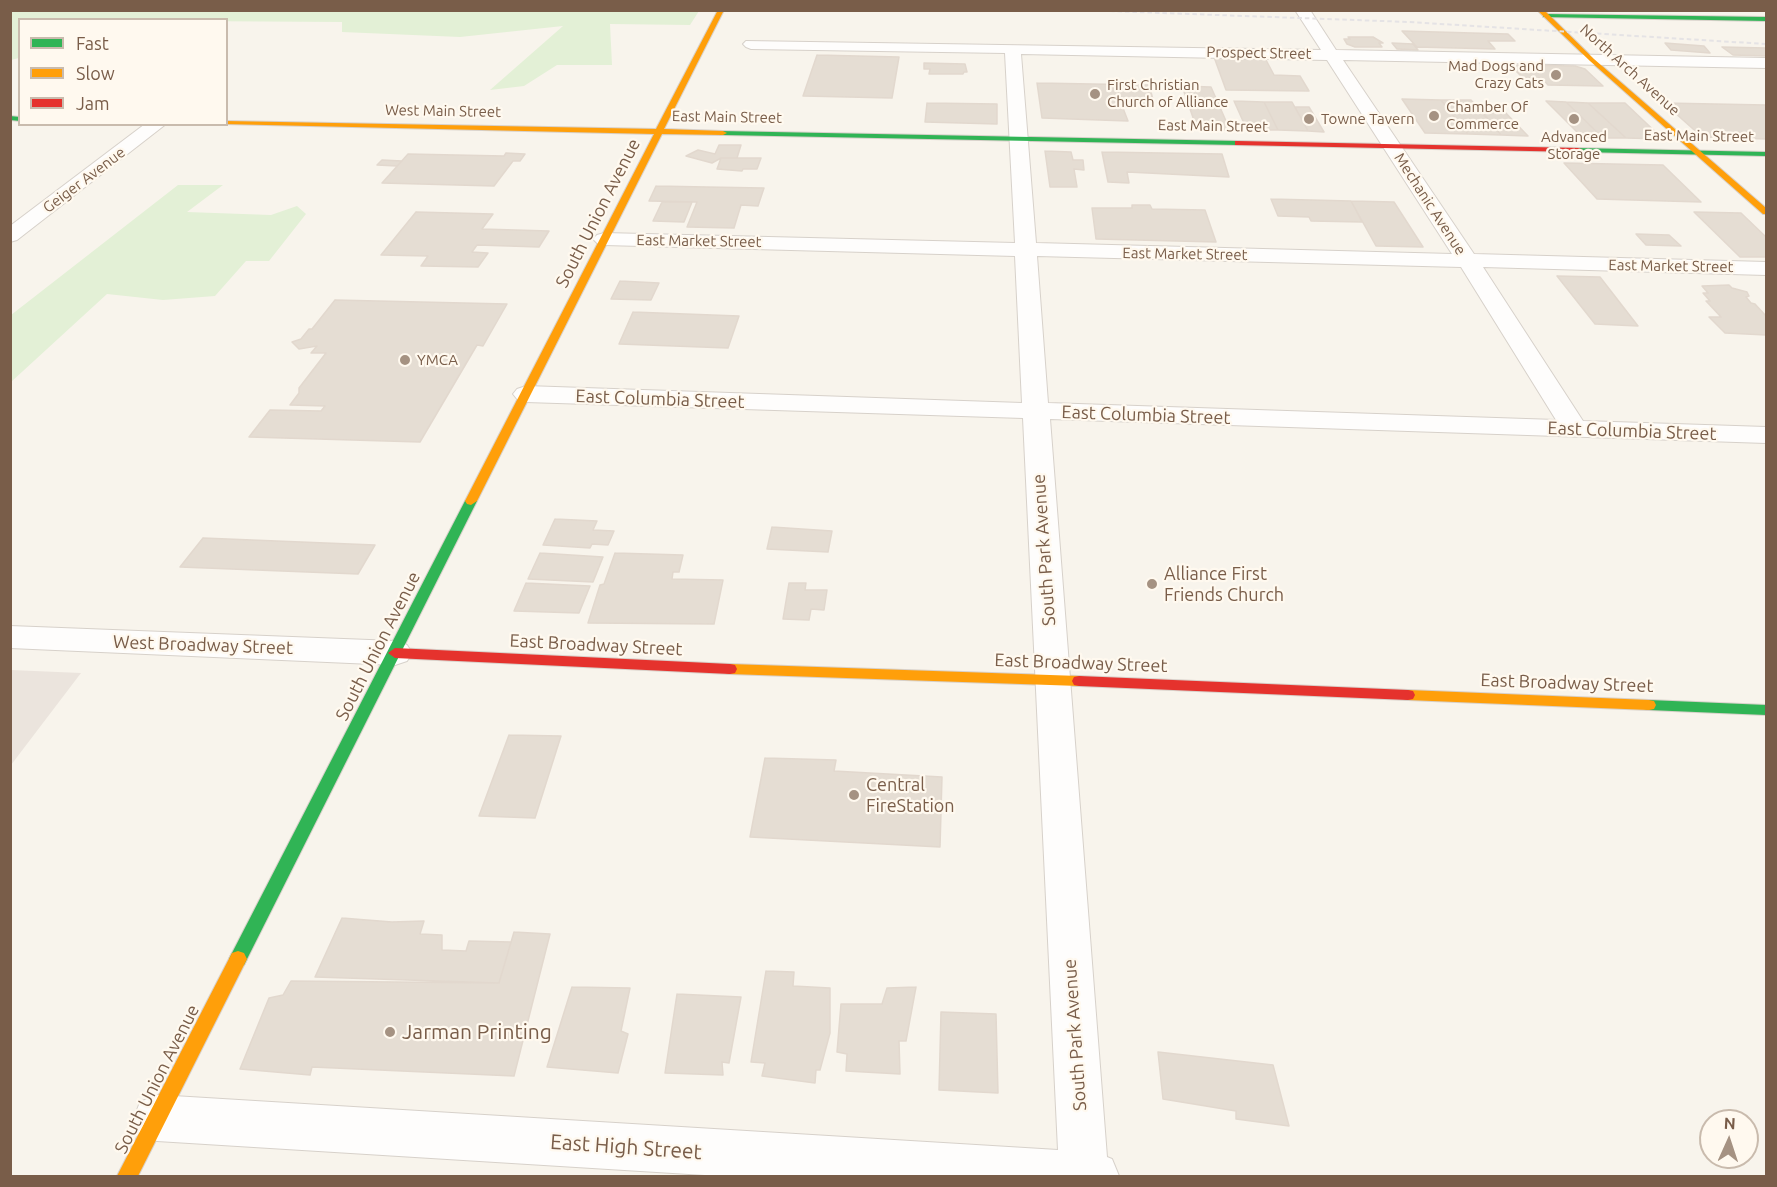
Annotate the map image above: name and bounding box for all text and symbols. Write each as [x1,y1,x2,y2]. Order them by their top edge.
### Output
legend [18,18,228,126]
street label: North Arch Avenue [1576,20,1684,120]
text: Fast [76,33,109,53]
street label: Prospect Street [1206,43,1312,63]
place label: Mad Dogs and Crazy Cats [1448,57,1544,92]
text: Slow [76,63,115,83]
marker: Mad Dogs and Crazy Cats [1549,68,1563,82]
place label: First Christian Church of Alliance [1107,76,1229,111]
marker: First Christian Church of Alliance [1088,87,1102,101]
text: Jam [76,93,110,113]
place label: Chamber Of Commerce [1446,98,1528,133]
street label: West Main Street [385,101,501,121]
street label: East Main Street [672,107,782,127]
marker: Chamber Of Commerce [1427,109,1441,123]
place label: Towne Tavern [1321,110,1415,128]
marker: Towne Tavern [1302,112,1316,126]
marker: Advanced Storage [1567,112,1581,126]
street label: East Main Street [1158,116,1268,136]
street label: East Main Street [1644,126,1754,146]
place label: Advanced Storage [1541,128,1607,163]
street label: South Union Avenue [551,135,645,291]
street label: Geiger Avenue [39,143,129,217]
street label: Mechanic Avenue [1390,150,1470,258]
street label: East Market Street [636,231,762,251]
street label: East Market Street [1122,244,1248,264]
street label: East Market Street [1608,256,1734,276]
place label: YMCA [417,351,458,369]
marker: YMCA [398,353,412,367]
street label: East Columbia Street [575,385,745,413]
street label: East Columbia Street [1061,401,1231,429]
street label: East Columbia Street [1547,417,1717,445]
street label: South Park Avenue [1028,473,1060,627]
place label: Alliance First Friends Church [1164,563,1284,606]
street label: South Union Avenue [331,568,425,724]
marker: Alliance First Friends Church [1145,577,1159,591]
street label: East Broadway Street [509,630,683,660]
street label: West Broadway Street [113,631,293,659]
street label: East Broadway Street [994,649,1168,677]
street label: East Broadway Street [1480,669,1654,697]
place label: Central FireStation [866,774,955,816]
marker: Central FireStation [847,788,861,802]
street label: South Park Avenue [1059,958,1091,1112]
street label: South Union Avenue [110,1001,204,1157]
place label: Jarman Printing [402,1019,552,1045]
marker: Jarman Printing [383,1025,397,1039]
north arrow [1699,1109,1759,1169]
text: N [1723,1114,1736,1132]
street label: East High Street [549,1129,703,1165]

